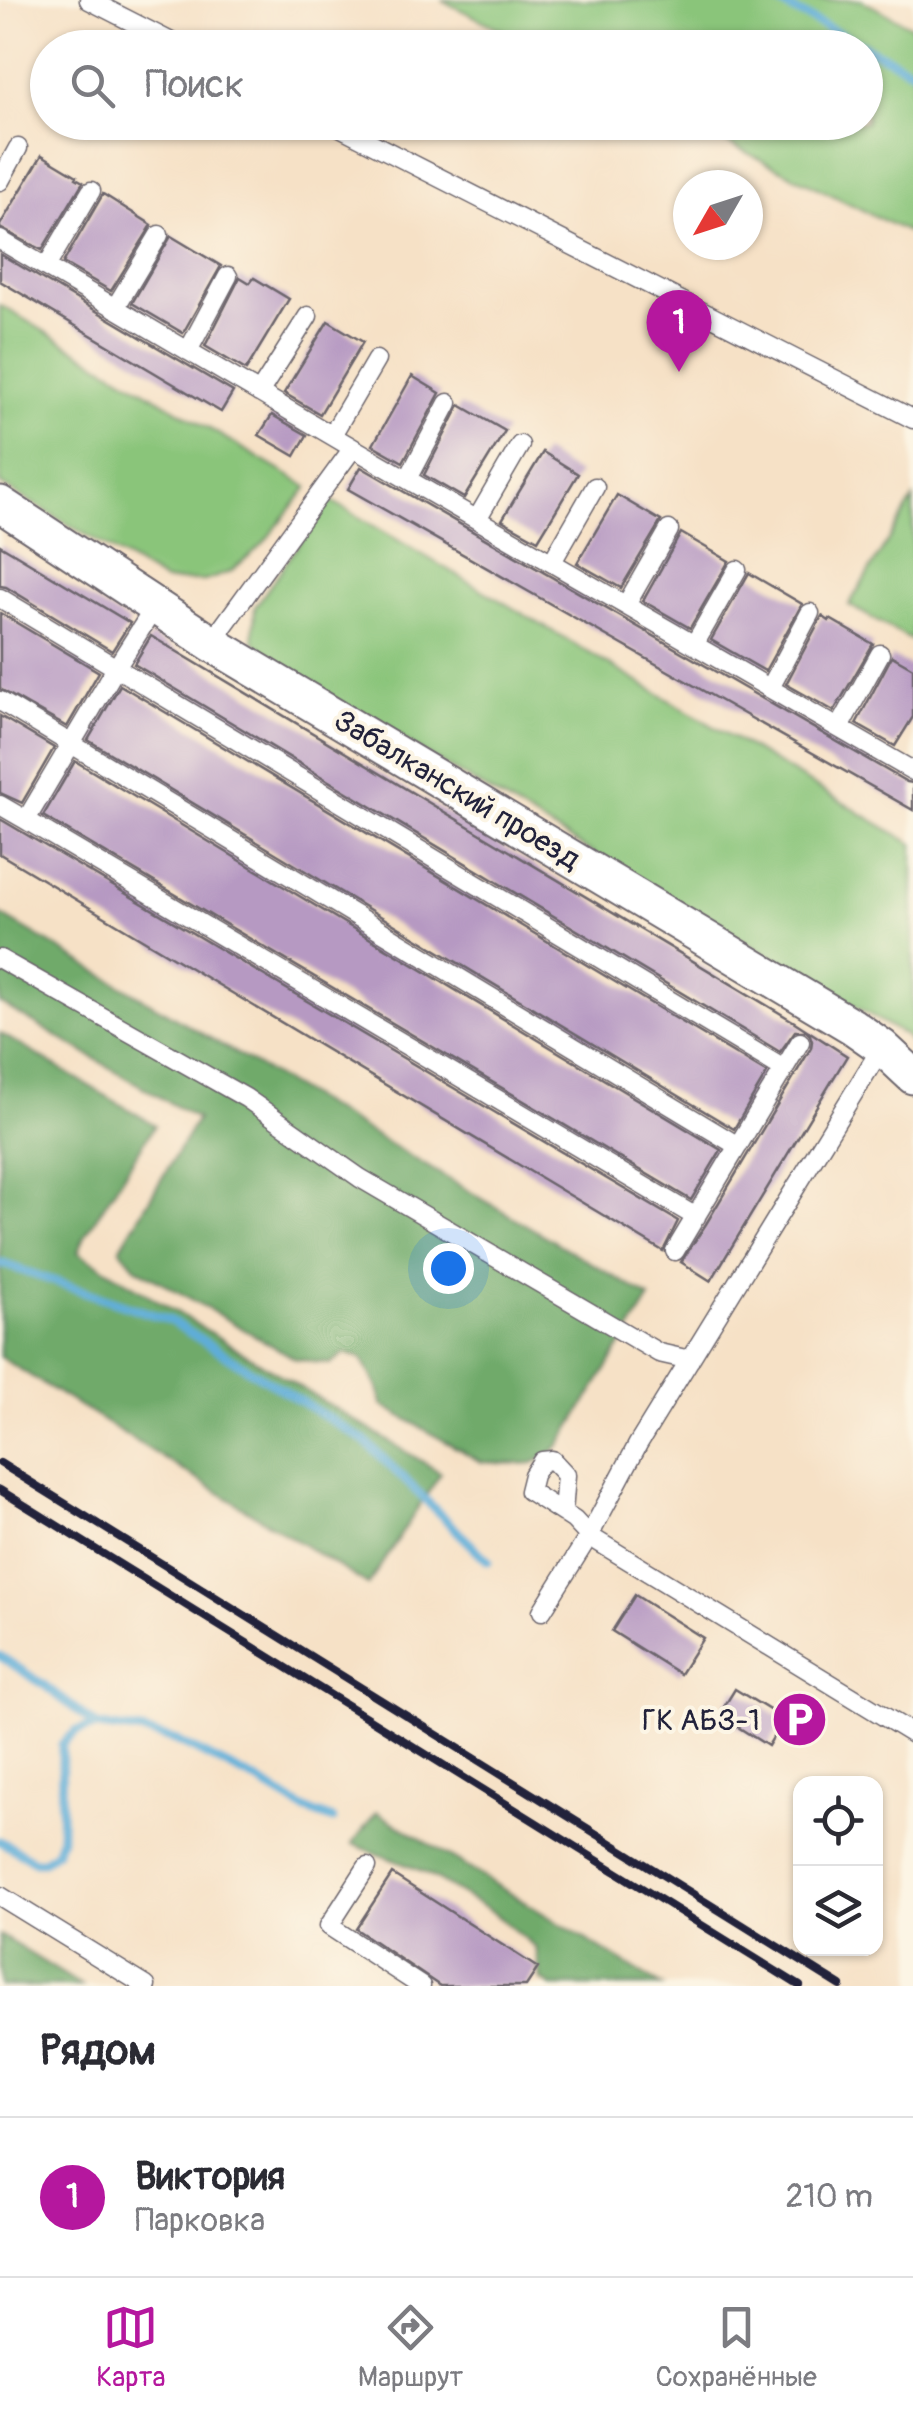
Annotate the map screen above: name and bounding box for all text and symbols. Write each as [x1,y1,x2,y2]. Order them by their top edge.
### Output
search box [30,30,883,140]
icon: search [65,58,120,113]
text: Поиск [145,61,244,109]
north arrow [673,170,763,260]
pin: 1 [646,290,712,372]
street label: Забалканский проезд [327,702,587,878]
your location [423,1243,474,1294]
parking icon: ГК АБЗ-1 [769,1690,829,1750]
place label: ГК АБЗ-1 [642,1702,760,1739]
map controls [793,1776,883,1956]
button: locate [793,1776,883,1866]
button: layers [793,1866,883,1956]
text: Рядом [40,2025,156,2077]
text: Виктория [135,2153,285,2201]
text: 1 [66,2177,79,2217]
text: 210 m [785,2177,873,2217]
text: Парковка [135,2201,265,2241]
tab: Карта [96,2300,166,2395]
tab: Маршрут [358,2300,463,2395]
tab: Сохранённые [655,2300,817,2395]

